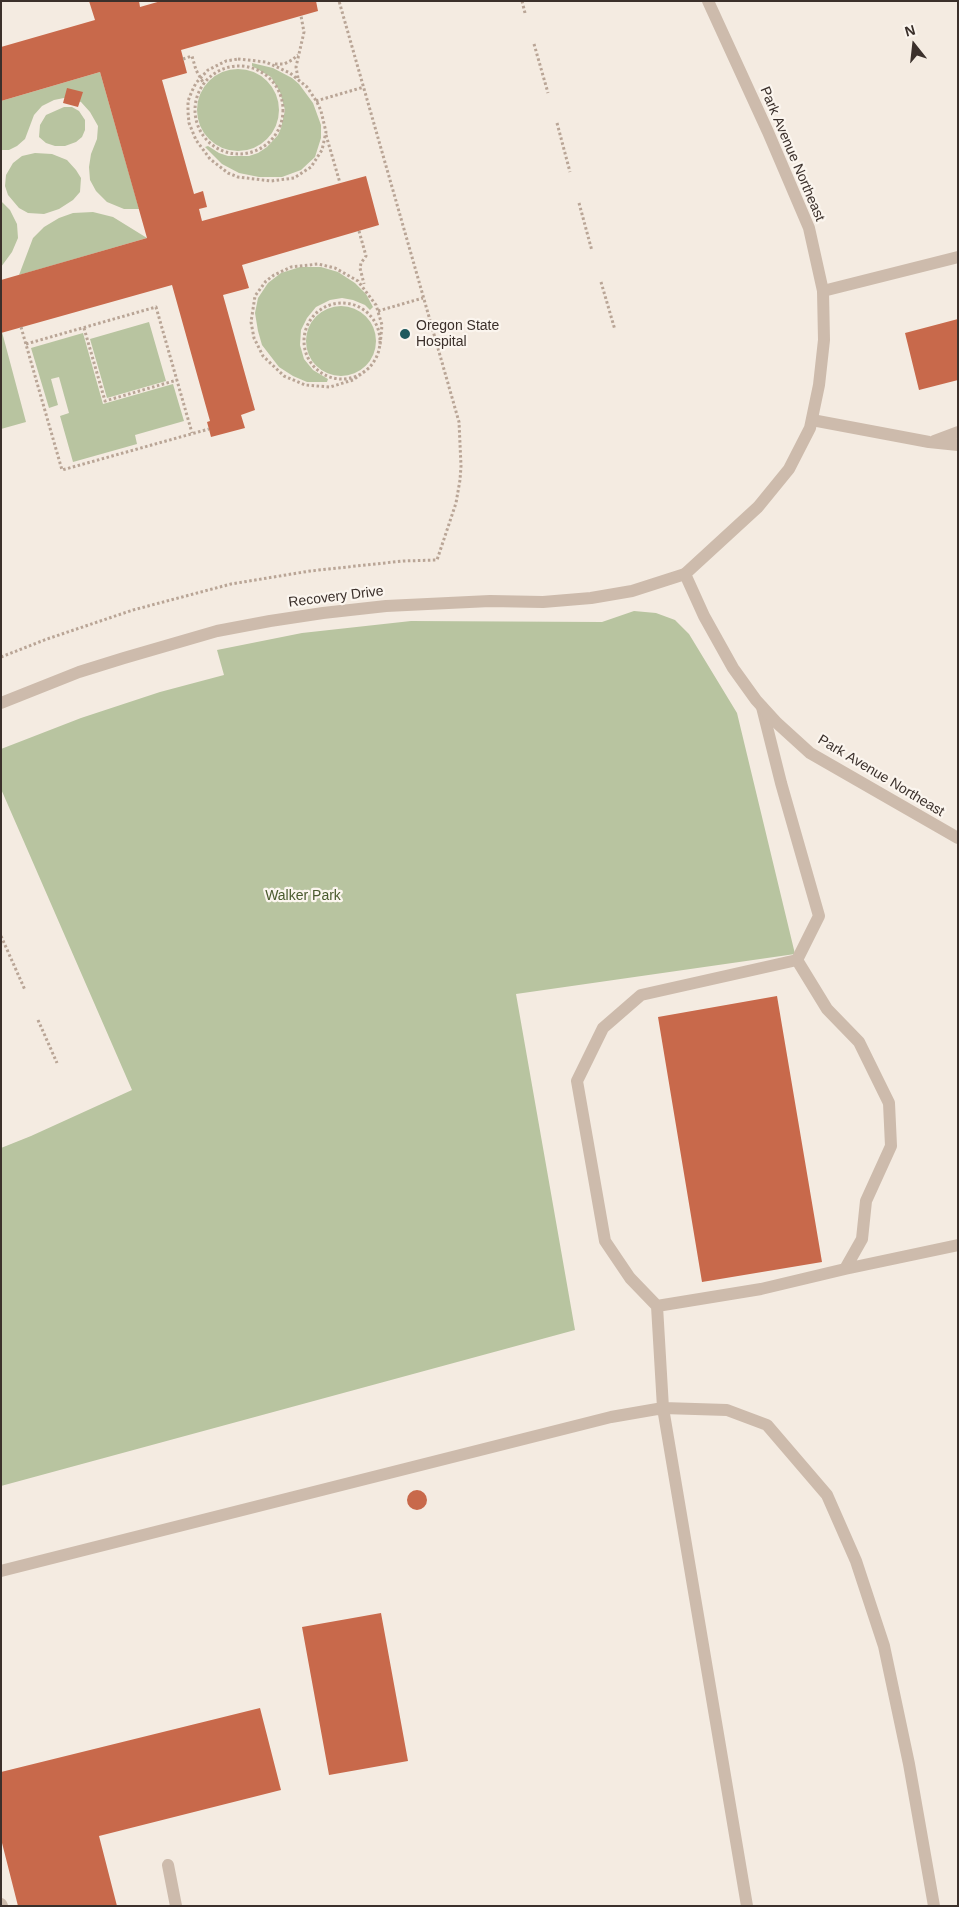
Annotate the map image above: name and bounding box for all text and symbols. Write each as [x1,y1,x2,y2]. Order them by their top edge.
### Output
north arrow [889,20,939,70]
text: N [903,21,917,40]
street label: Park Avenue Northeast [756,84,828,224]
place label: Oregon State Hospital [416,318,499,351]
marker: Oregon State Hospital [398,327,412,341]
street label: Recovery Drive [287,583,385,611]
street label: Park Avenue Northeast [815,732,947,820]
park label: Walker Park [265,888,341,904]

